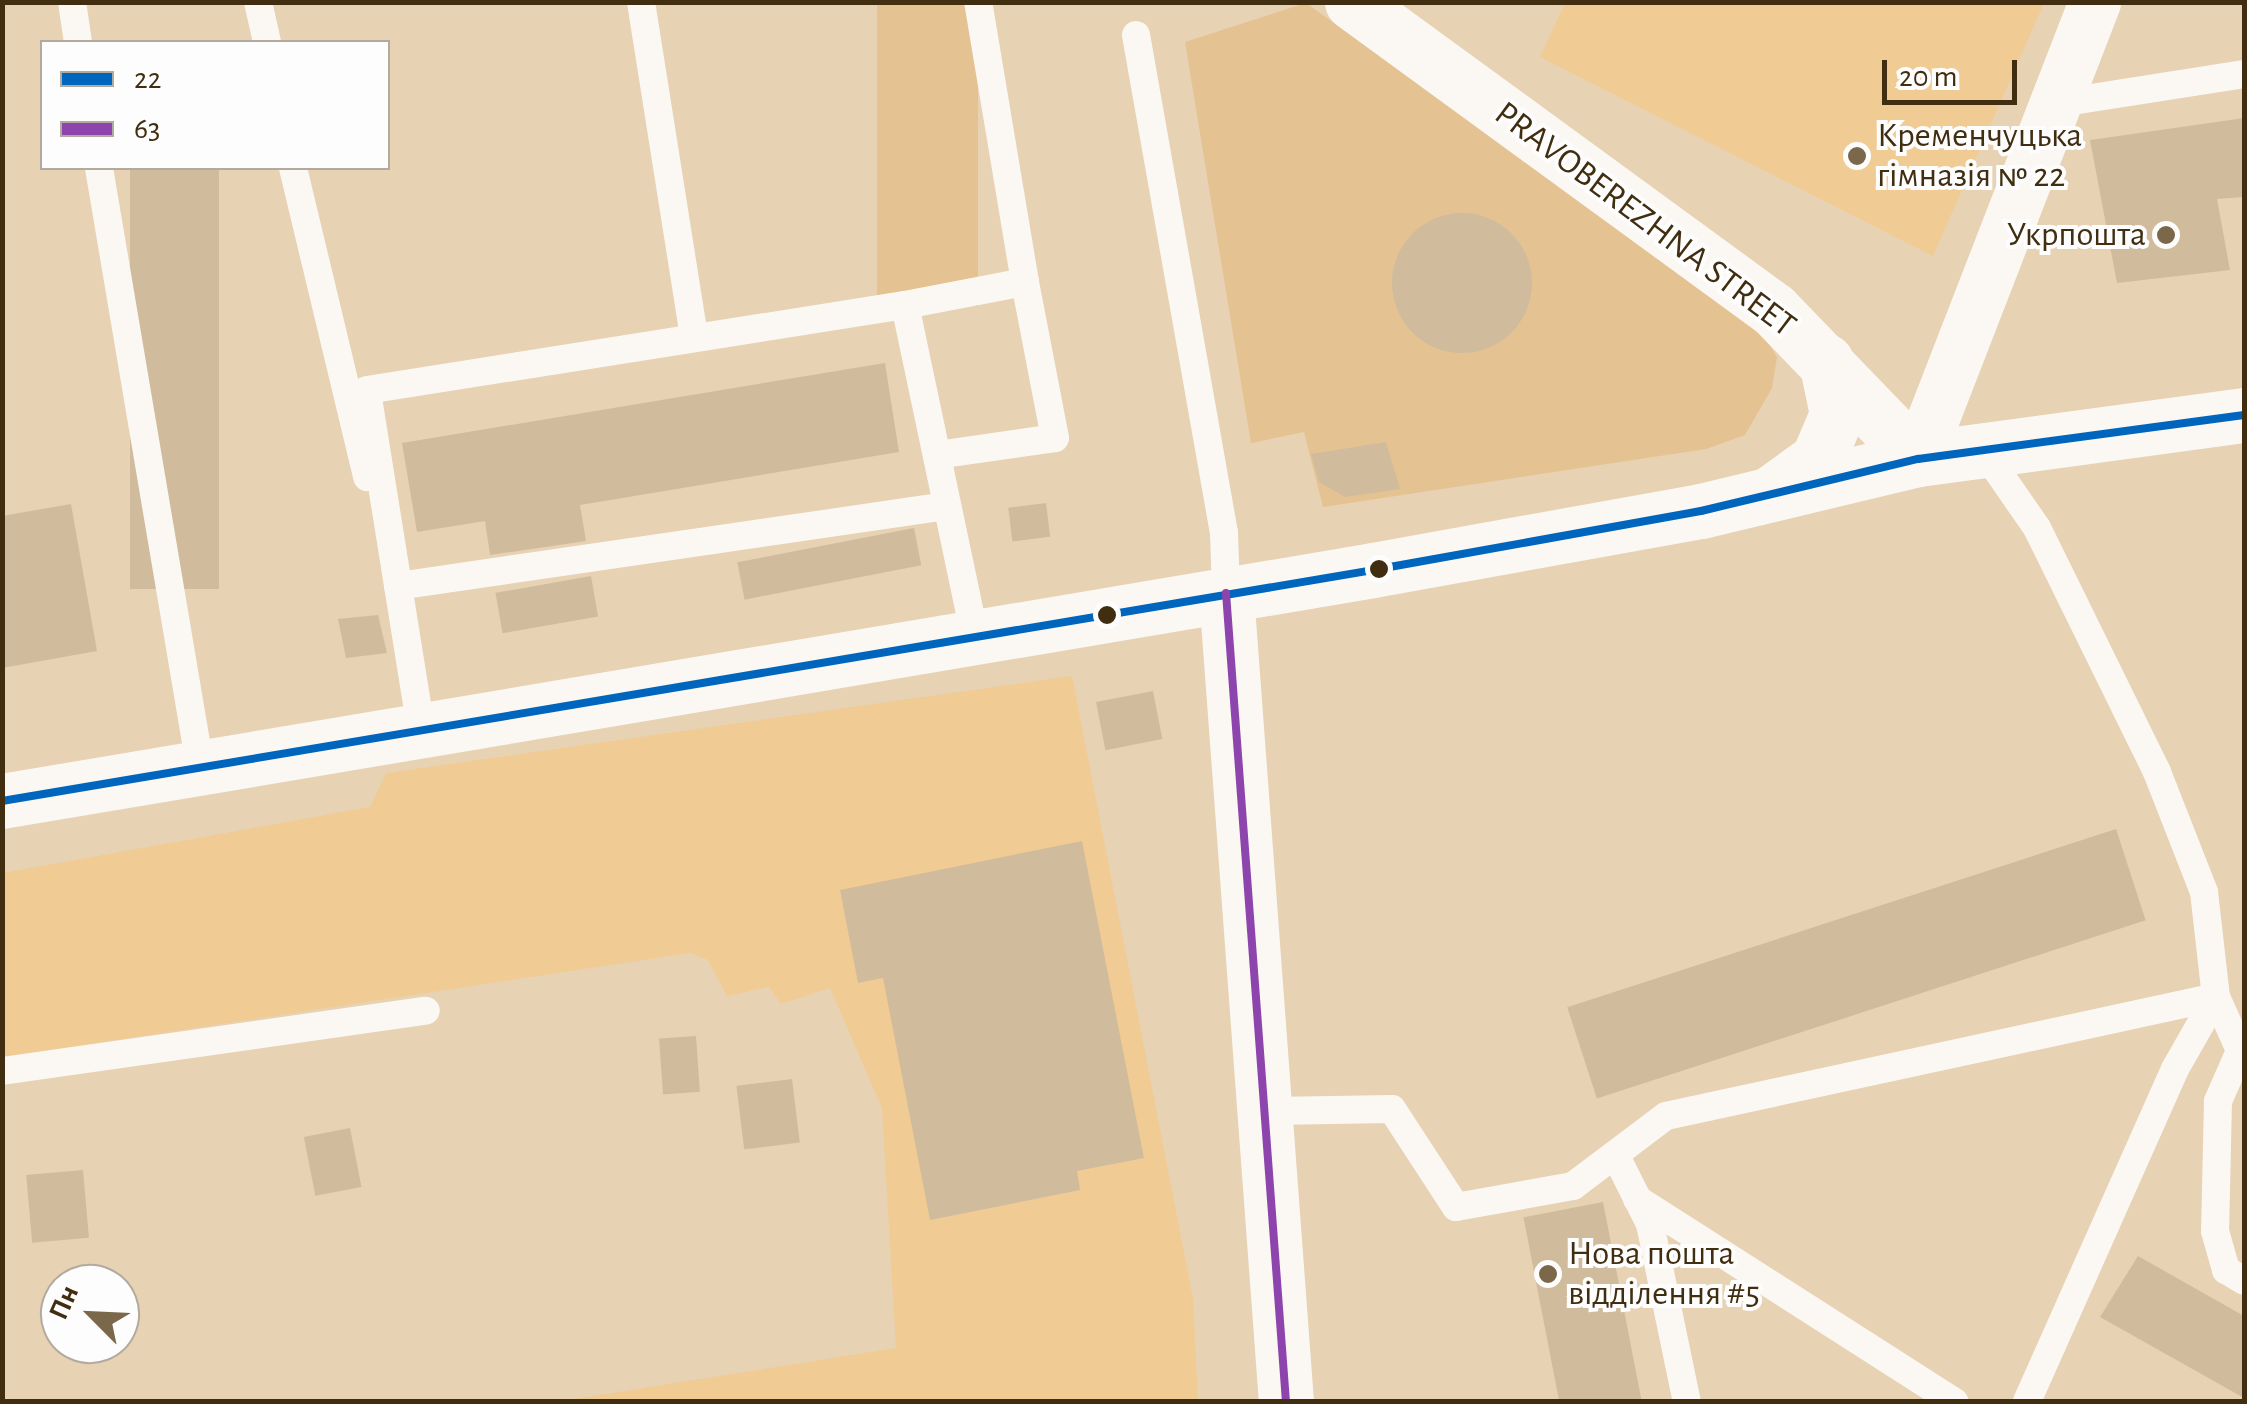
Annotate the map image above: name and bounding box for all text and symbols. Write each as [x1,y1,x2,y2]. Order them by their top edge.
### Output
legend [40,40,390,170]
scale bar [1887,40,2022,102]
text: 20 m [1899,62,1957,92]
text: 22 [134,64,161,94]
street label: PRAVOBEREZHNA STREET [1486,93,1804,347]
text: 63 [134,114,160,144]
place label: Кременчуцька гімназія № 22 [1877,115,2082,197]
marker: Кременчуцька гімназія № 22 [1846,145,1868,167]
place label: Укрпошта [2007,214,2146,256]
marker: Укрпошта [2155,224,2177,246]
unlabelled marker [1369,559,1389,579]
unlabelled marker [1097,605,1117,625]
place label: Нова пошта відділення #5 [1568,1233,1760,1315]
marker: Нова пошта відділення #5 [1537,1263,1559,1285]
north arrow [40,1264,140,1364]
text: Пн [45,1281,84,1324]

